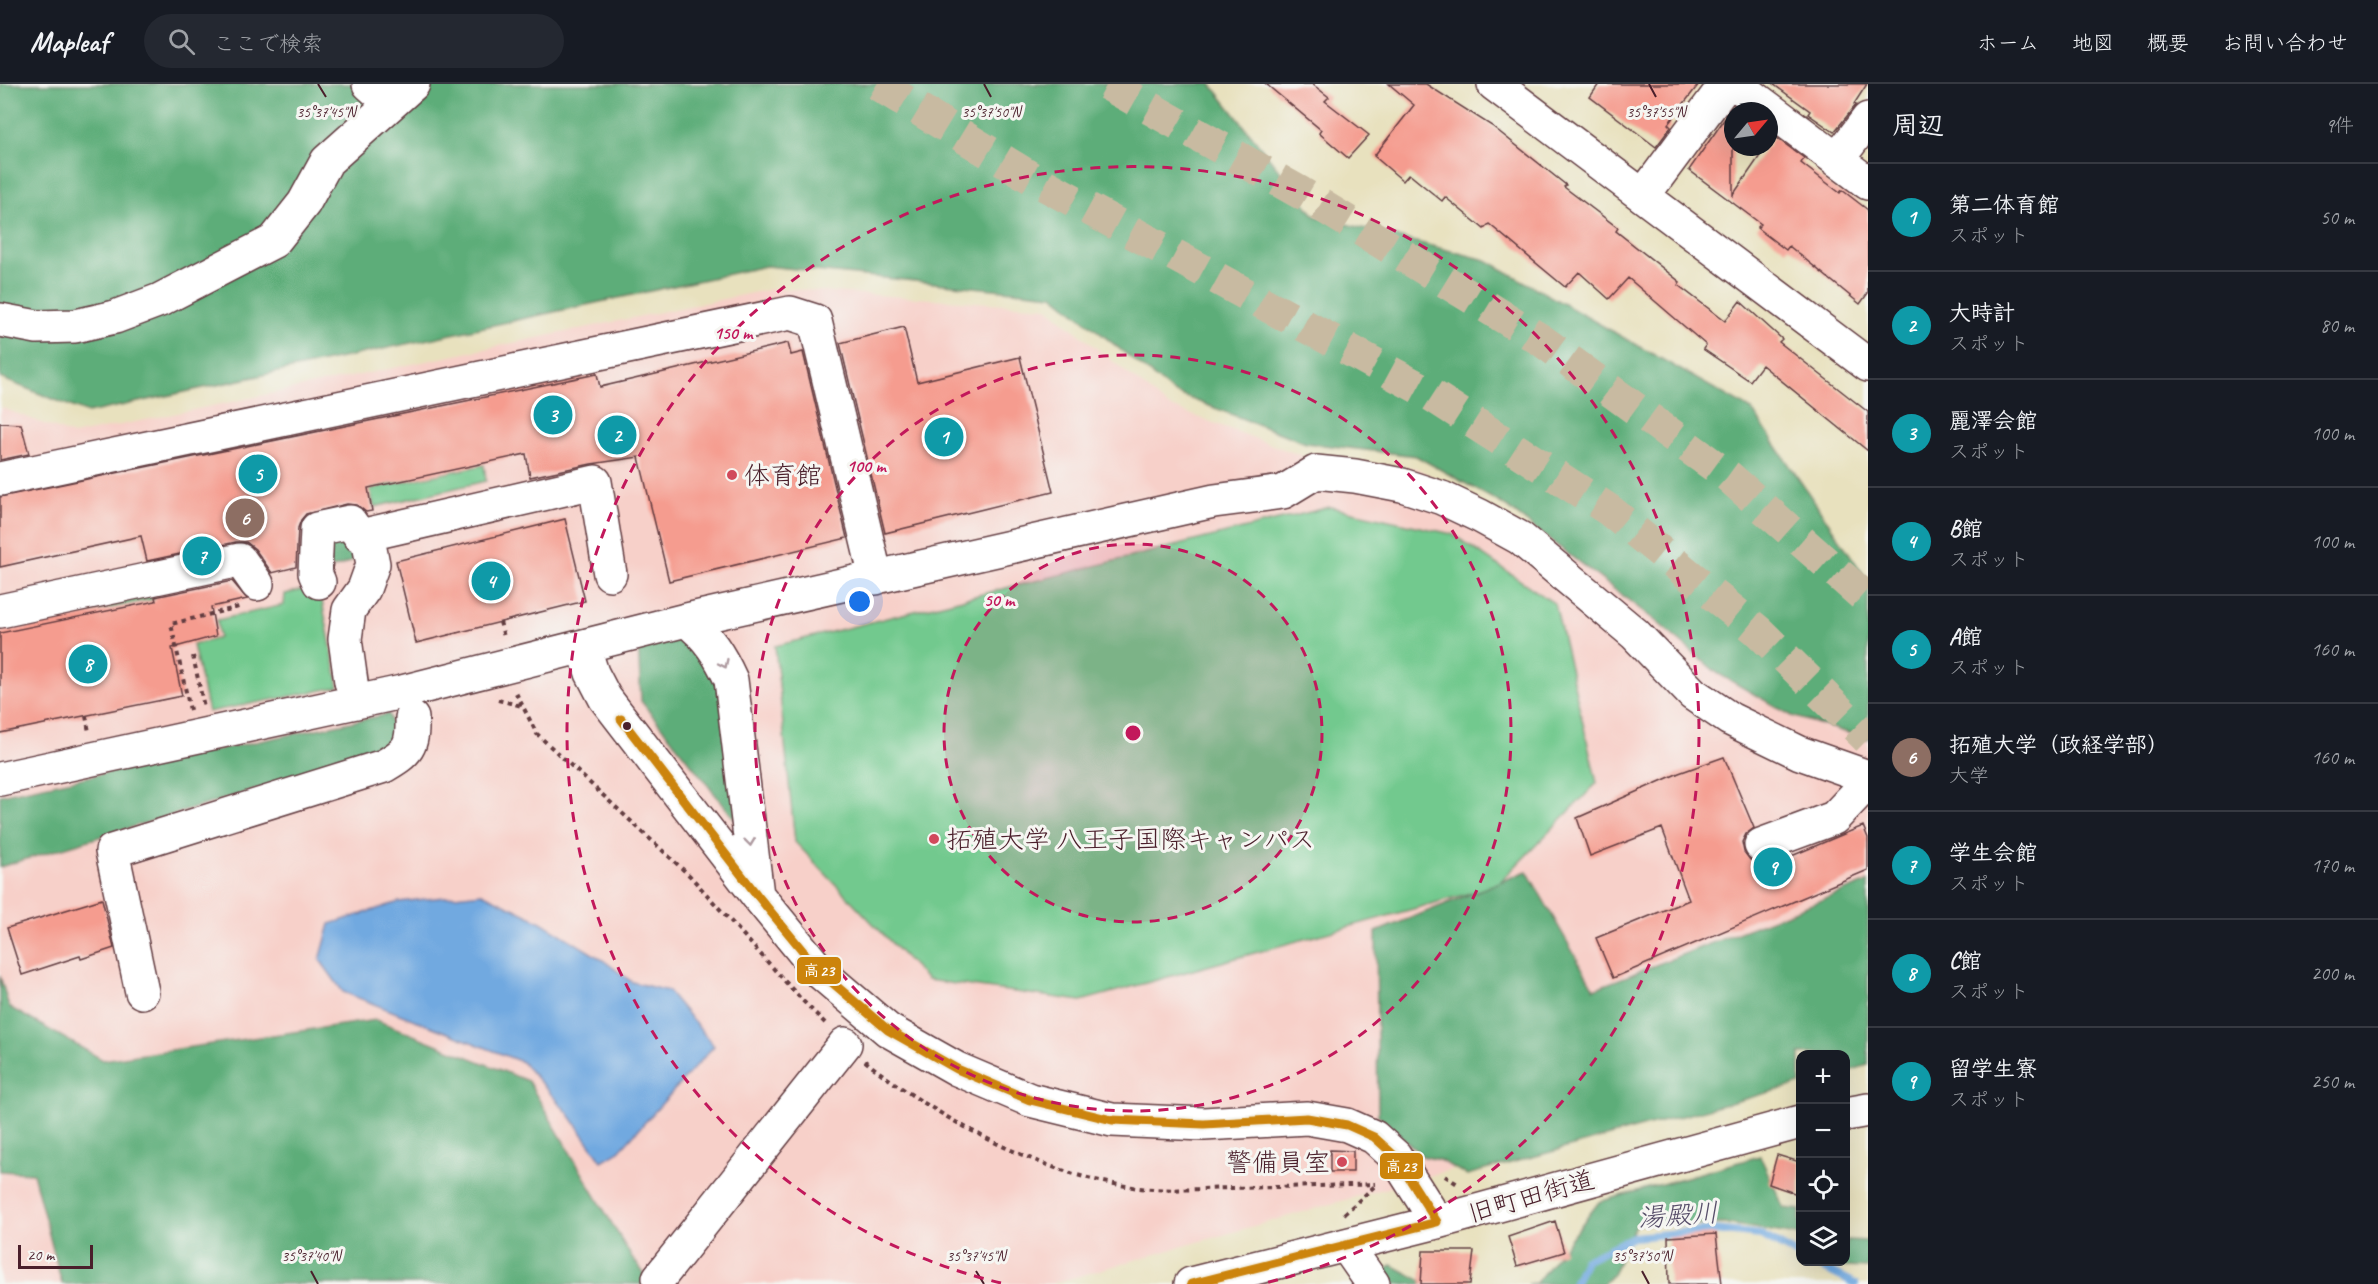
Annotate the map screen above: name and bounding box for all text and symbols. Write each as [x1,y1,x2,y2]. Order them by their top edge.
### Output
search box [144,14,564,68]
text: Mapleaf [30,24,108,59]
icon: search [165,25,198,58]
text: ここで検索 [213,30,323,58]
text: ホーム [1977,30,2039,56]
text: 地図 [2072,30,2114,56]
text: 概要 [2147,30,2189,56]
text: お問い合わせ [2222,30,2348,56]
north arrow [1724,102,1778,156]
text: 35°37'45"N [296,103,359,122]
text: 35°37'50"N [961,103,1024,122]
text: 35°37'55"N [1626,103,1689,122]
text: 周辺 [1892,109,1944,142]
text: 9件 [2325,113,2354,138]
text: 第二体育館 [1949,191,2059,219]
text: 1 [1907,205,1916,230]
text: 50 m [2320,205,2354,230]
text: スポット [1949,223,2029,248]
text: 大時計 [1949,299,2015,327]
text: 2 [1907,313,1916,338]
text: 80 m [2320,313,2354,338]
text: 150 m [714,322,754,344]
text: スポット [1949,331,2029,356]
pin: 3 [534,392,572,438]
text: 麗澤会館 [1949,407,2037,435]
pin: 2 [598,412,636,458]
pin: 1 [924,414,964,460]
text: 3 [1907,421,1916,446]
text: 100 m [2311,421,2354,446]
text: スポット [1949,439,2029,464]
pin: 5 [238,452,278,496]
text: 100 m [847,455,887,477]
place label: 体育館 [744,459,822,492]
marker: 体育館 [725,468,739,482]
pin: 6 [226,496,264,540]
text: B館 [1949,515,1983,543]
text: 4 [1907,529,1916,554]
text: 100 m [2311,529,2354,554]
pin: 7 [182,534,222,578]
text: スポット [1949,547,2029,572]
pin: 4 [472,558,510,604]
your location [845,587,874,616]
text: 50 m [984,589,1016,611]
text: A館 [1949,623,1982,651]
text: 5 [1907,637,1916,662]
text: 160 m [2311,637,2354,662]
pin: 8 [68,642,107,686]
text: スポット [1949,655,2029,680]
one-way arrow [716,658,728,669]
unlabelled marker [621,720,633,732]
centre of rings [1123,723,1143,743]
text: 拓殖大学（政経学部） [1949,731,2169,759]
text: 6 [1907,745,1916,770]
text: 160 m [2311,745,2354,770]
text: 大学 [1949,763,1989,788]
place label: 拓殖大学 八王子国際キャンパス [946,823,1315,856]
marker: 拓殖大学 八王子国際キャンパス [927,832,941,846]
one-way arrow [743,837,755,846]
text: 学生会館 [1949,839,2037,867]
pin: 9 [1754,844,1792,890]
text: 7 [1907,853,1916,878]
text: 170 m [2311,853,2354,878]
text: スポット [1949,871,2029,896]
text: C館 [1949,947,1982,975]
line badge: 高23 [796,956,842,985]
text: 高23 [804,961,836,981]
text: 8 [1907,961,1916,986]
text: 200 m [2311,961,2354,986]
text: スポット [1949,979,2029,1004]
map controls [1796,1050,1850,1266]
button: + [1796,1050,1850,1104]
text: 留学生寮 [1949,1055,2037,1083]
text: 9 [1907,1069,1916,1094]
text: 250 m [2311,1069,2354,1094]
text: スポット [1949,1087,2029,1112]
button: − [1796,1104,1850,1158]
place label: 警備員室 [1226,1146,1330,1179]
line badge: 高23 [1379,1152,1424,1180]
marker: 警備員室 [1335,1155,1349,1169]
text: 高23 [1386,1157,1418,1177]
button: locate [1796,1158,1850,1212]
street label: 旧町田街道 [1464,1163,1598,1230]
water label: 湯殿川 [1636,1195,1720,1235]
button: layers [1796,1212,1850,1266]
scale bar [18,1242,93,1270]
text: 20 m [27,1245,54,1265]
text: 35°37'40"N [281,1247,344,1266]
text: 35°37'45"N [946,1247,1009,1266]
text: 35°37'50"N [1612,1247,1675,1266]

